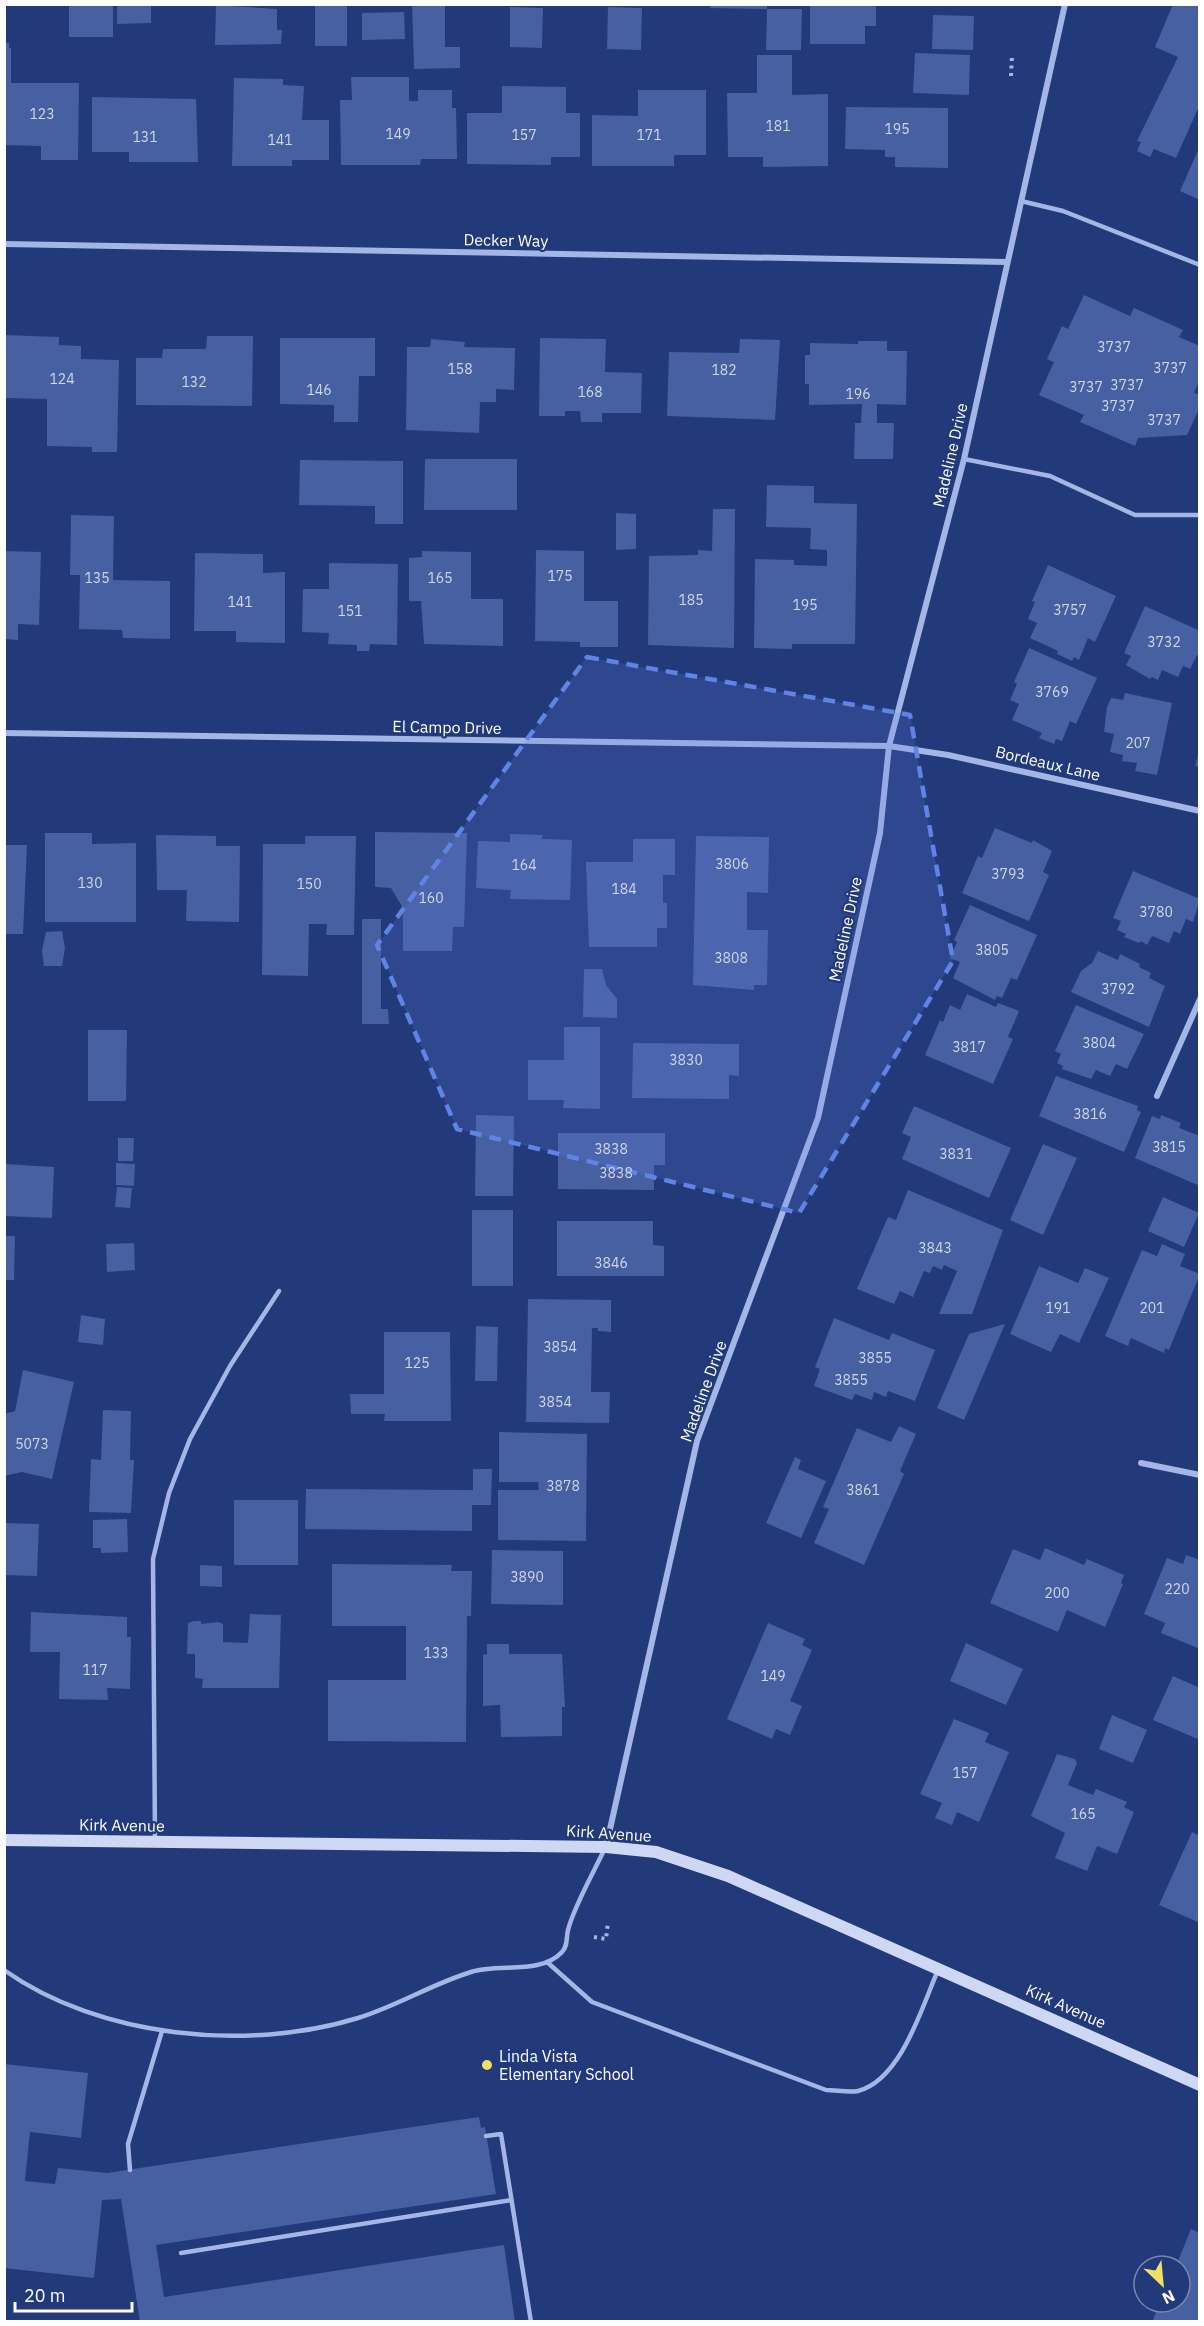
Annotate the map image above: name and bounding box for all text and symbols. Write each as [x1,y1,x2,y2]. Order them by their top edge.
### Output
house number: 123 [29,105,55,123]
house number: 181 [765,117,791,135]
house number: 195 [884,120,910,138]
house number: 149 [385,125,411,143]
house number: 157 [511,126,537,144]
house number: 171 [636,126,662,144]
house number: 131 [132,128,158,146]
house number: 141 [267,131,293,149]
street label: Decker Way [463,229,549,251]
house number: 3737 [1097,338,1131,356]
house number: 3737 [1153,359,1187,377]
house number: 158 [447,360,473,378]
house number: 182 [711,361,737,379]
house number: 124 [49,370,75,388]
house number: 132 [181,373,207,391]
house number: 3737 [1110,376,1144,394]
house number: 3737 [1069,378,1103,396]
house number: 146 [306,381,332,399]
house number: 168 [577,383,603,401]
house number: 196 [845,385,871,403]
house number: 3737 [1101,397,1135,415]
street label: Madeline Drive [928,401,972,509]
house number: 3737 [1147,411,1181,429]
house number: 175 [547,567,573,585]
house number: 135 [84,569,110,587]
house number: 165 [427,569,453,587]
house number: 185 [678,591,704,609]
house number: 141 [227,593,253,611]
house number: 195 [792,596,818,614]
house number: 3757 [1053,601,1087,619]
house number: 151 [337,602,363,620]
house number: 3732 [1147,633,1181,651]
house number: 3769 [1035,683,1069,701]
street label: El Campo Drive [392,716,502,738]
house number: 207 [1125,734,1151,752]
street label: Bordeaux Lane [994,741,1103,785]
house number: 3806 [715,855,749,873]
house number: 164 [511,856,537,874]
house number: 3793 [991,865,1025,883]
house number: 130 [77,874,103,892]
house number: 150 [296,875,322,893]
street label: Madeline Drive [824,875,866,983]
house number: 184 [611,880,637,898]
house number: 160 [418,889,444,907]
house number: 3780 [1139,903,1173,921]
house number: 3805 [975,941,1009,959]
house number: 3808 [714,949,748,967]
house number: 3792 [1101,980,1135,998]
house number: 3804 [1082,1034,1116,1052]
house number: 3817 [952,1038,986,1056]
house number: 3830 [669,1051,703,1069]
house number: 3816 [1073,1105,1107,1123]
house number: 3815 [1152,1138,1186,1156]
house number: 3838 [594,1140,628,1158]
house number: 3831 [939,1145,973,1163]
house number: 3838 [599,1164,633,1182]
house number: 3843 [918,1239,952,1257]
house number: 3846 [594,1254,628,1272]
house number: 191 [1045,1299,1071,1317]
house number: 201 [1139,1299,1165,1317]
street label: Madeline Drive [675,1337,731,1445]
house number: 3854 [543,1338,577,1356]
house number: 3855 [858,1349,892,1367]
house number: 125 [404,1354,430,1372]
house number: 3855 [834,1371,868,1389]
house number: 3854 [538,1393,572,1411]
house number: 5073 [15,1435,49,1453]
house number: 3878 [546,1477,580,1495]
house number: 3861 [846,1481,880,1499]
house number: 3890 [510,1568,544,1586]
house number: 220 [1164,1580,1190,1598]
house number: 200 [1044,1584,1070,1602]
house number: 133 [423,1644,449,1662]
house number: 117 [82,1661,108,1679]
house number: 149 [760,1667,786,1685]
house number: 157 [952,1764,978,1782]
house number: 165 [1070,1805,1096,1823]
street label: Kirk Avenue [79,1814,165,1836]
street label: Kirk Avenue [566,1820,653,1846]
street label: Kirk Avenue [1023,1979,1109,2033]
place label: Linda Vista Elementary School [499,2046,634,2084]
marker: Linda Vista Elementary School [480,2058,494,2072]
north arrow [1132,2254,1192,2314]
scale bar [15,2275,132,2313]
text: 20 m [24,2284,66,2307]
text: N [1159,2286,1178,2309]

